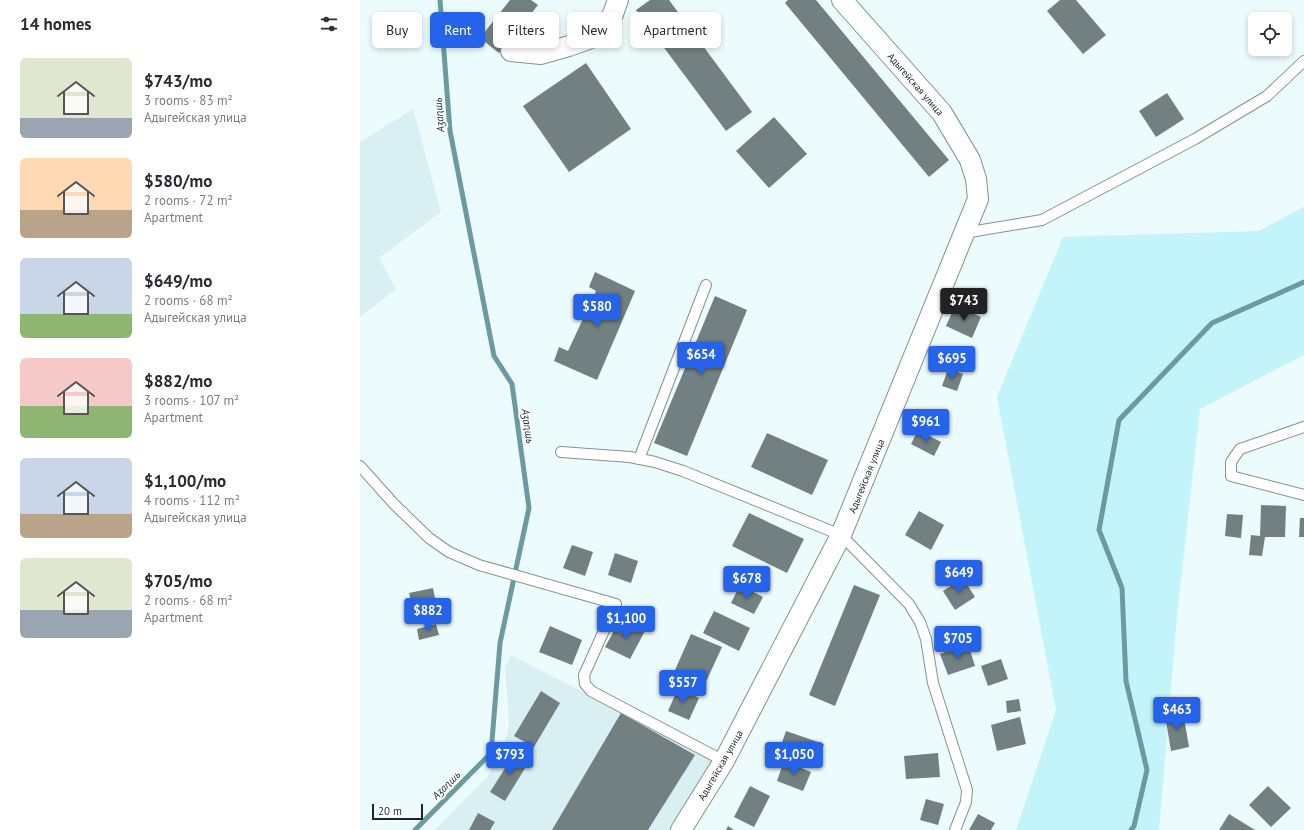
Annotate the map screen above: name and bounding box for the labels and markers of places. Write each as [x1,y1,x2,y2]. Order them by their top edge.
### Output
pin: $743 [940,288,988,322]
pin: $580 [573,294,621,328]
pin: $654 [677,342,725,376]
pin: $695 [928,346,976,380]
pin: $961 [902,409,950,443]
pin: $649 [935,560,983,594]
pin: $678 [723,566,771,600]
pin: $882 [404,598,452,632]
pin: $1,100 [593,606,659,640]
pin: $705 [934,626,982,660]
pin: $557 [659,670,707,704]
pin: $463 [1153,697,1201,731]
pin: $793 [486,742,534,776]
pin: $1,050 [761,742,827,776]

